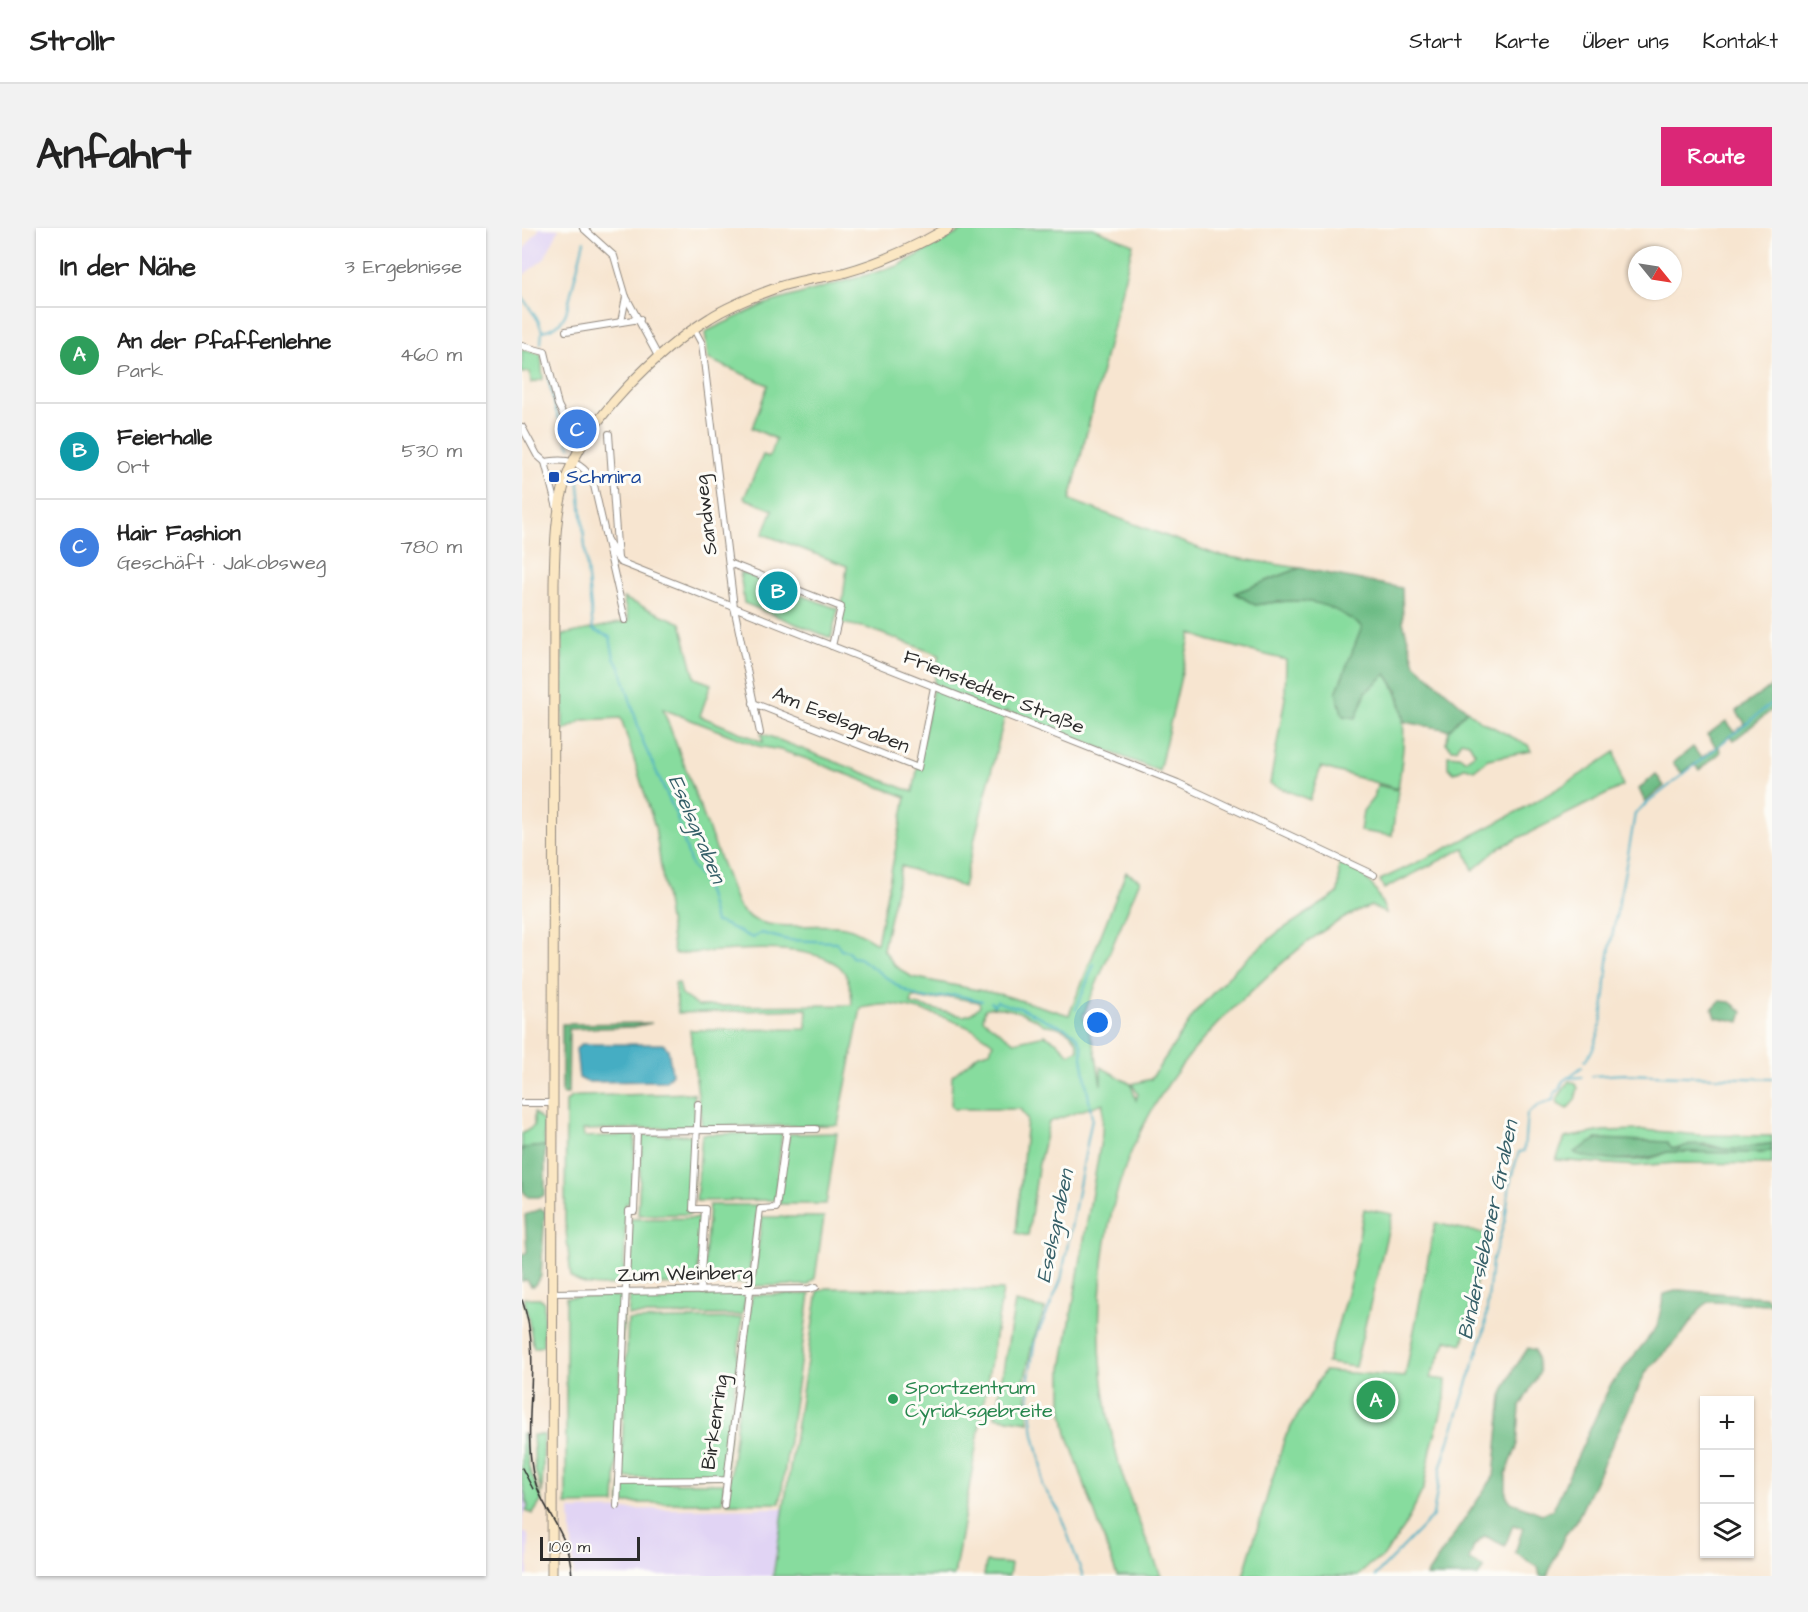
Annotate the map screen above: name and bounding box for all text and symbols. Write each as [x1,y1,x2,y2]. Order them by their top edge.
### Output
text: Strollr [30,22,115,61]
text: Start [1409,27,1462,56]
text: Karte [1495,27,1550,56]
text: Über uns [1583,27,1669,56]
text: Kontakt [1702,27,1778,56]
text: Anfahrt [36,127,191,185]
button: Route [1661,127,1772,186]
north arrow [1628,246,1682,300]
text: In der Nähe [60,249,196,285]
text: 3 Ergebnisse [345,253,462,281]
text: An der Pfaffenlehne [117,326,332,357]
text: A [73,341,86,369]
text: 460 m [400,341,462,369]
text: Park [117,357,163,385]
pin: C [558,406,596,452]
text: Feierhalle [117,422,212,453]
text: B [72,437,87,465]
text: 530 m [401,437,462,465]
text: Ort [117,453,150,481]
place label: Schmira [566,463,641,491]
marker: Schmira [547,470,561,484]
street label: Sandweg [687,473,726,557]
text: Hair Fashion [117,518,241,549]
text: C [72,533,87,561]
text: 780 m [401,533,462,561]
text: Geschäft · Jakobsweg [117,549,326,577]
pin: B [758,568,798,614]
street label: Frienstedter Straße [899,643,1089,741]
street label: Am Eselsgraben [768,680,914,761]
water label: Eselsgraben [660,770,733,889]
your location [1083,1008,1112,1037]
water label: Binderslebener Graben [1451,1116,1526,1342]
water label: Eselsgraben [1029,1165,1082,1285]
street label: Zum Weinberg [617,1259,753,1290]
street label: Birkenring [694,1373,737,1472]
place label: Sportzentrum Cyriaksgebreite [905,1374,1053,1426]
pin: A [1356,1378,1396,1422]
marker: Sportzentrum Cyriaksgebreite [886,1392,900,1406]
map controls [1700,1396,1754,1558]
button: + [1700,1396,1754,1450]
button: − [1700,1450,1754,1504]
button: layers [1700,1504,1754,1558]
scale bar [540,1534,640,1562]
text: 100 m [549,1536,590,1558]

